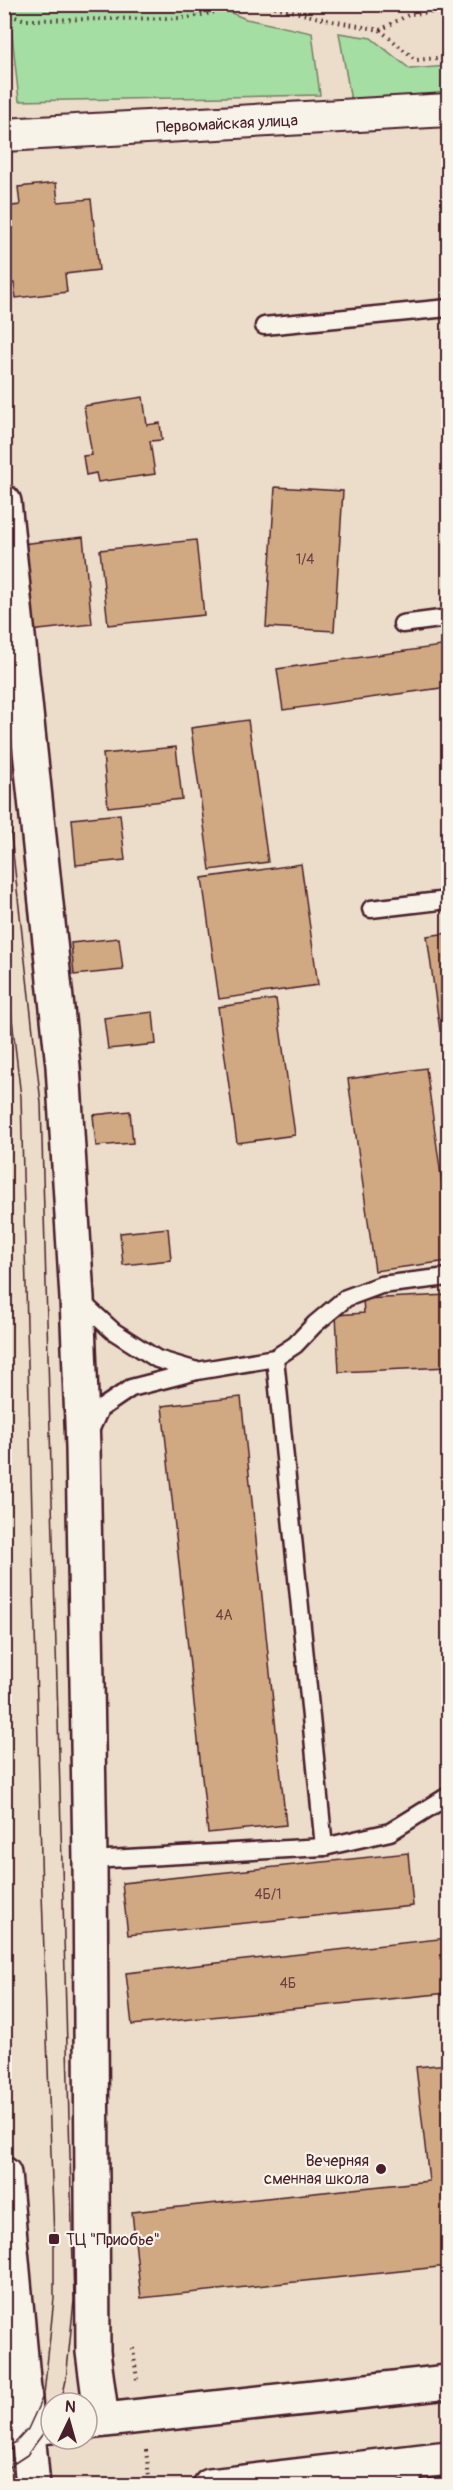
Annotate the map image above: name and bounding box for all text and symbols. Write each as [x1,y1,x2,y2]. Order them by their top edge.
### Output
street label: Первомайская улица [156,110,298,138]
house number: 1/4 [296,551,314,568]
house number: 4А [215,1607,233,1624]
house number: 4Б/1 [254,1886,282,1903]
house number: 4Б [280,1975,296,1992]
place label: Вечерняя сменная школа [264,2151,369,2189]
marker: Вечерняя сменная школа [374,2162,388,2176]
place label: ТЦ "Приобье" [66,2230,160,2250]
marker: ТЦ "Приобье" [47,2232,61,2246]
north arrow [39,2391,99,2451]
text: N [64,2397,77,2418]

